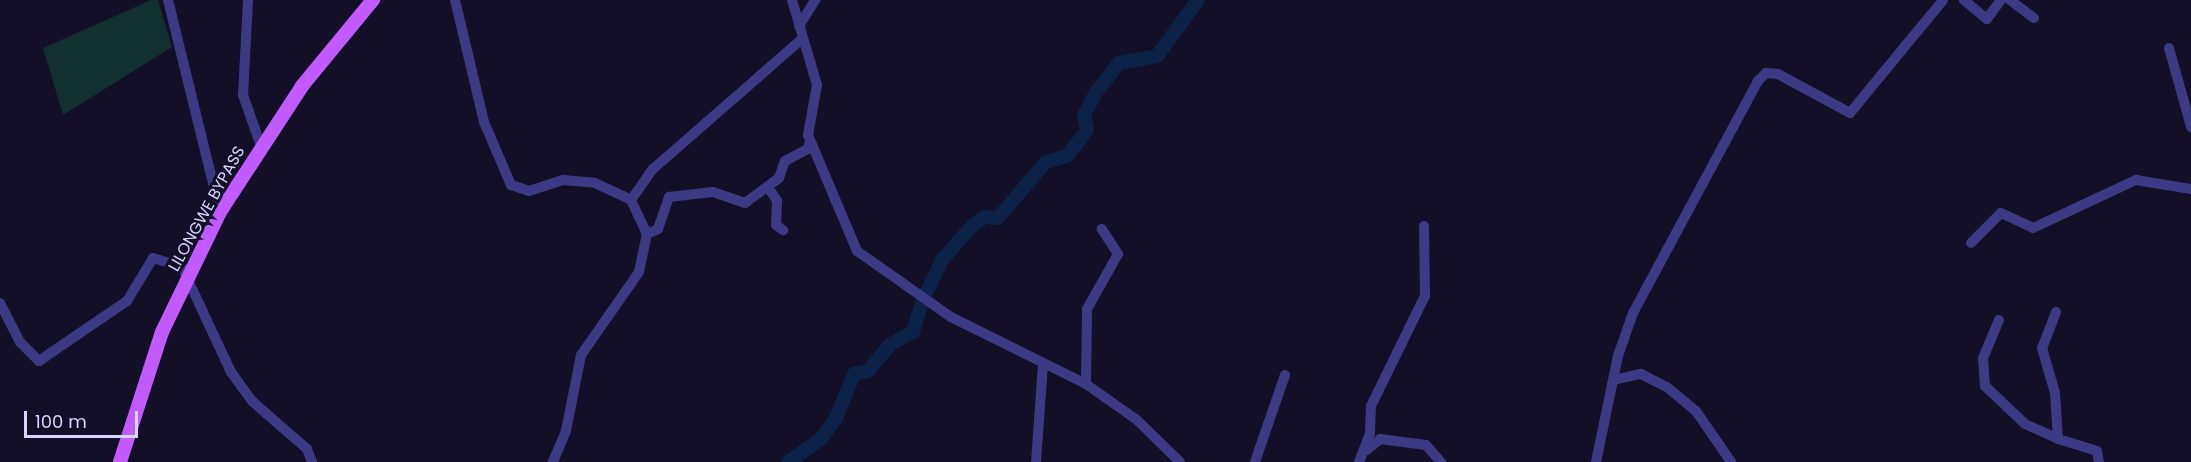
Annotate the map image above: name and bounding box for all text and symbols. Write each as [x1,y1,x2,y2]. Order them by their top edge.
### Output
street label: LILONGWE BYPASS [165,143,249,275]
scale bar [27,399,141,437]
text: 100 m [35,409,87,434]

